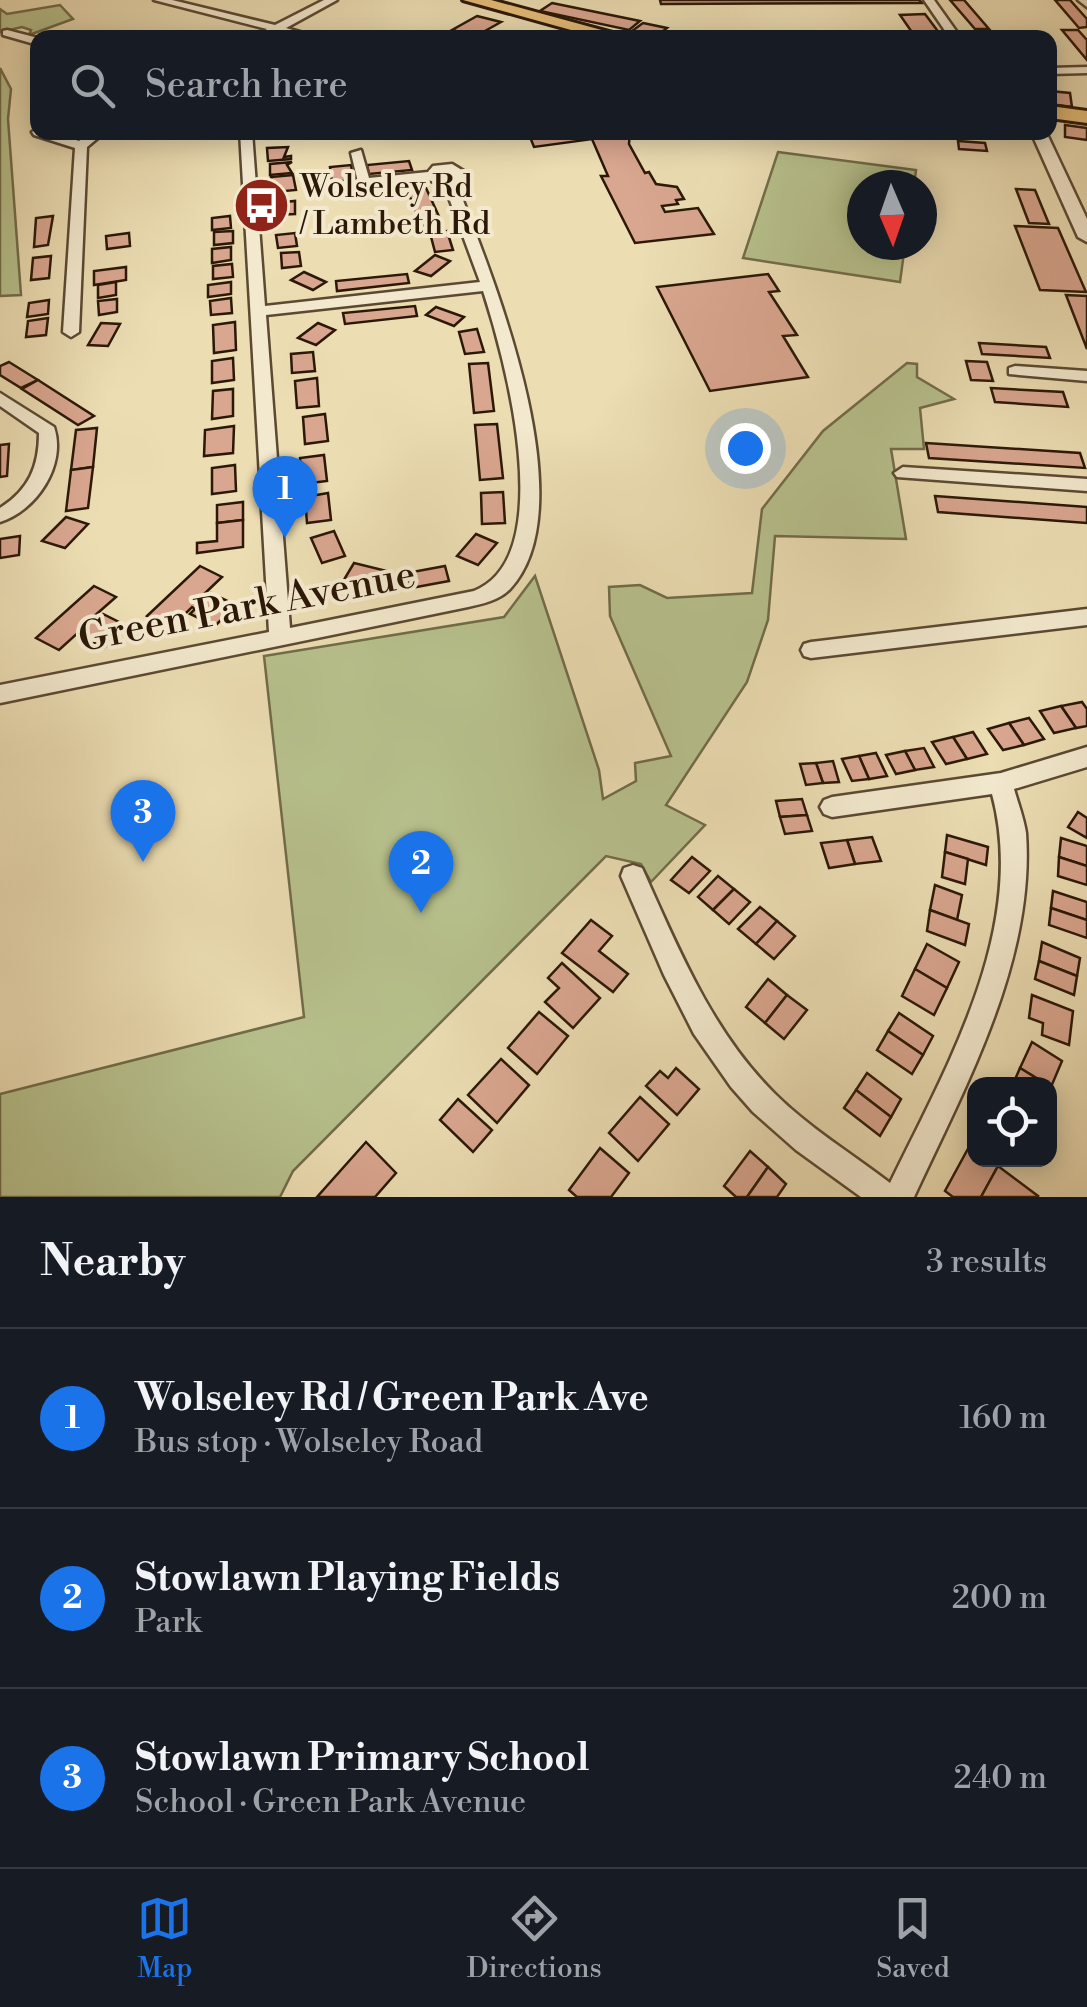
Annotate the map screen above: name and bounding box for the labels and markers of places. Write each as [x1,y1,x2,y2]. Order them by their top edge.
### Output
place label: Wolseley Rd / Lambeth Rd [299,167,490,244]
bus stop icon: Wolseley Rd / Lambeth Rd [231,175,291,235]
pin: 1 [252,456,318,538]
pin: 3 [110,780,176,862]
pin: 2 [388,830,454,913]

